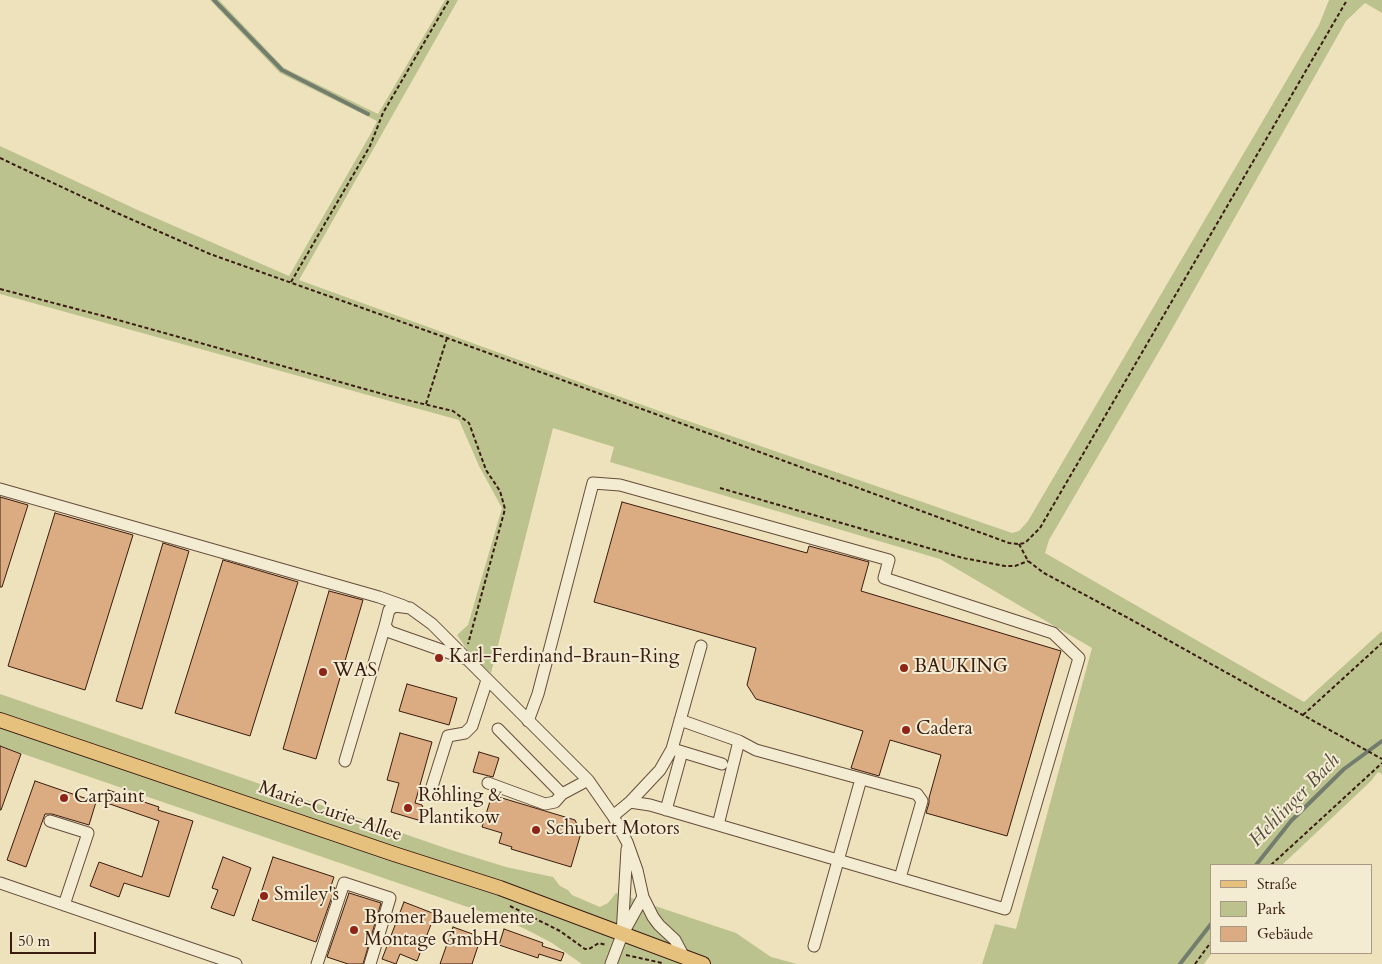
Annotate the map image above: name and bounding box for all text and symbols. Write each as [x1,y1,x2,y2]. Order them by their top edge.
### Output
place label: Karl-Ferdinand-Braun-Ring [449,647,680,669]
marker: Karl-Ferdinand-Braun-Ring [433,652,445,664]
place label: BAUKING [914,657,1008,679]
place label: WAS [333,661,377,683]
marker: BAUKING [898,662,910,674]
marker: WAS [317,666,329,678]
place label: Cadera [916,719,973,741]
marker: Cadera [900,724,912,736]
water label: Hehlinger Bach [1245,750,1345,852]
street label: Marie-Curie-Allee [255,777,405,847]
place label: Röhling & Plantikow [418,786,503,830]
place label: Carpaint [74,787,144,809]
marker: Carpaint [58,792,70,804]
marker: Röhling & Plantikow [402,802,414,814]
place label: Schubert Motors [546,819,680,841]
marker: Schubert Motors [530,824,542,836]
legend [1210,864,1372,954]
text: Straße [1257,874,1297,894]
place label: Smiley's [274,885,339,907]
marker: Smiley's [258,890,270,902]
text: Park [1257,899,1286,919]
place label: Bromer Bauelemente Montage GmbH [364,908,535,952]
scale bar [12,922,99,954]
marker: Bromer Bauelemente Montage GmbH [348,924,360,936]
text: Gebäude [1257,924,1313,944]
text: 50 m [18,931,50,951]

